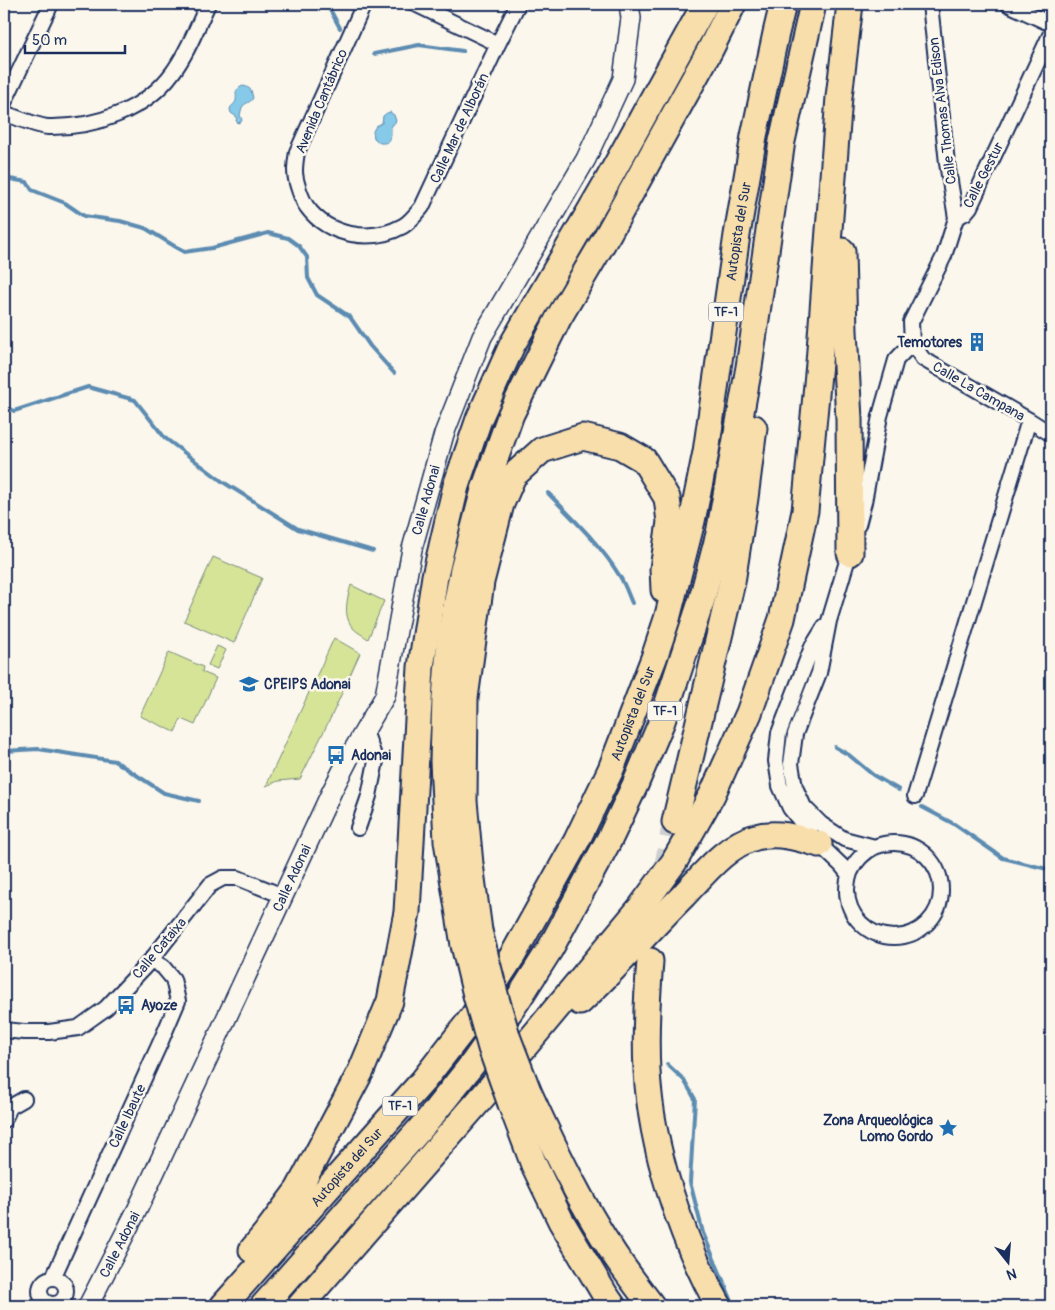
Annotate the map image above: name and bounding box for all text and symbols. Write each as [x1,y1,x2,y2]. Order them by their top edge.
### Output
scale bar [25,22,125,54]
text: 50 m [32,31,67,50]
street label: Calle Thomas Alva Edison [925,36,960,185]
street label: Avenida Cantábrico [292,46,351,156]
street label: Calle Mar de Alborán [426,70,492,186]
street label: Calle Gestur [960,139,1007,211]
street label: Autopista del Sur [723,181,755,282]
road number: TF-1 [708,302,744,322]
building icon: Temotores [966,331,988,353]
place label: Temotores [896,334,963,351]
street label: Calle La Campana [930,358,1028,425]
street label: Calle Adonai [408,463,444,537]
street label: Autopista del Sur [607,664,659,763]
school or university icon: CPEIPS Adonai [238,673,260,695]
place label: CPEIPS Adonai [264,676,351,693]
road number: TF-1 [648,701,682,720]
bus stop icon: Adonai [325,744,347,766]
place label: Adonai [351,747,391,764]
street label: Calle Adonai [269,842,315,914]
street label: Calle Cataixa [129,914,190,982]
bus stop icon: Ayoze [115,994,137,1016]
place label: Ayoze [141,997,178,1014]
street label: Calle Ibaute [105,1082,150,1151]
road number: TF-1 [382,1096,418,1116]
place label: Zona Arqueológica Lomo Gordo [823,1112,933,1145]
place icon: Zona Arqueológica Lomo Gordo [937,1117,959,1139]
street label: Autopista del Sur [307,1124,387,1210]
street label: Calle Adonai [96,1208,144,1281]
north arrow [982,1238,1032,1288]
text: N [1005,1264,1019,1283]

